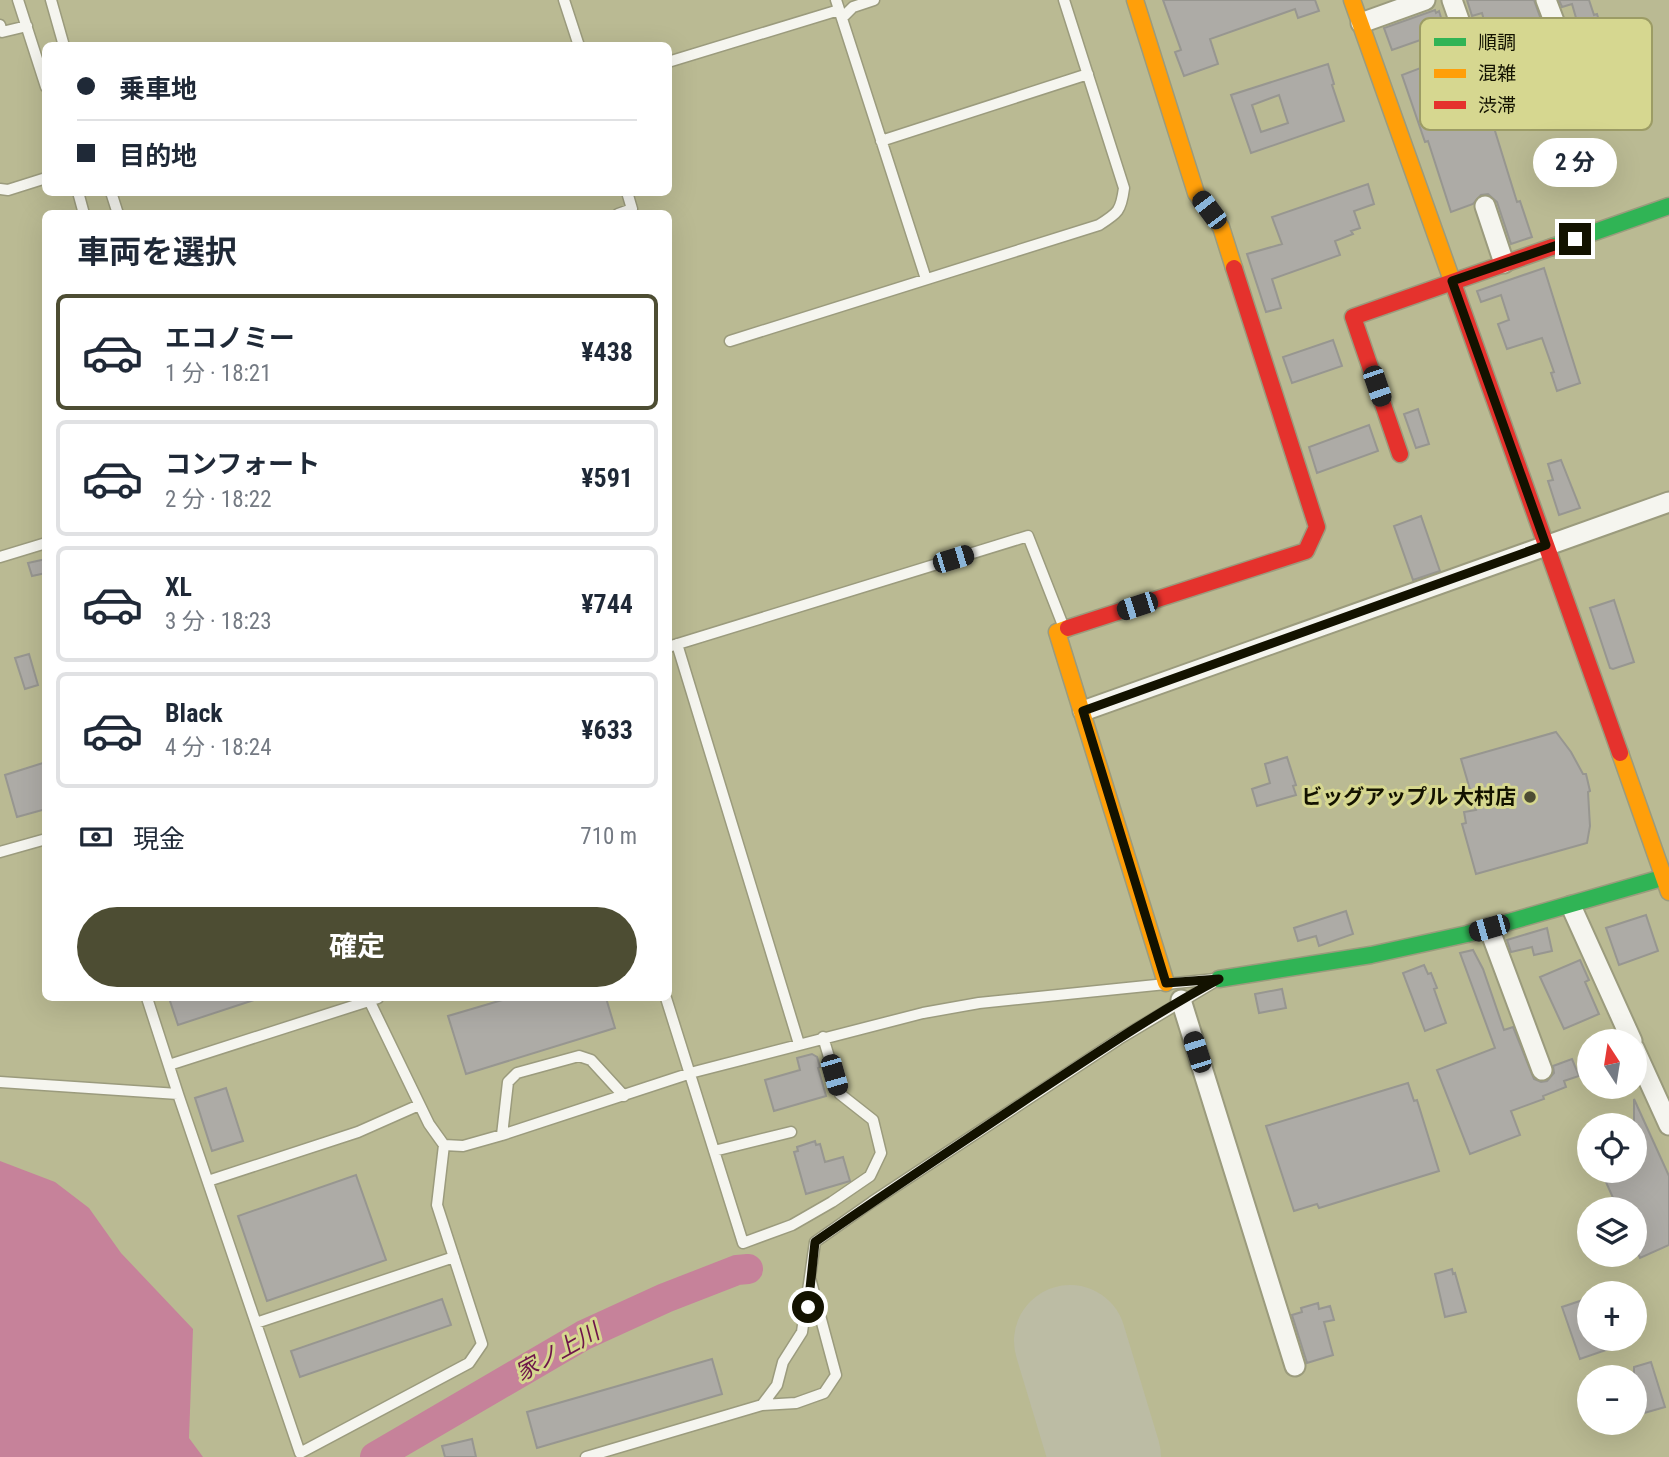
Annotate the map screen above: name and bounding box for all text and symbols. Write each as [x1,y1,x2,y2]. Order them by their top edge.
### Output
legend [1420,18,1652,130]
text: 順調 [1478,31,1516,54]
text: 混雑 [1478,62,1516,85]
text: 乗車地 [119,74,197,104]
text: 渋滞 [1478,94,1516,117]
callout: 2 分 [1533,138,1617,187]
text: 目的地 [119,141,197,171]
text: 2 分 [1555,149,1595,176]
car [1188,187,1231,233]
route end [1559,223,1591,255]
text: 車両を選択 [77,233,237,271]
icon: car [81,321,144,384]
text: エコノミー [165,323,295,353]
text: ¥438 [581,337,633,367]
text: 1 分 · 18:21 [165,360,272,387]
car [1361,363,1394,409]
icon: car [81,447,144,510]
text: コンフォート [165,449,320,479]
text: ¥591 [581,463,633,493]
text: 2 分 · 18:22 [165,486,272,513]
car [930,543,977,575]
text: XL [165,572,192,602]
icon: car [81,573,144,636]
text: ¥744 [581,589,633,619]
car [1114,590,1161,622]
text: 3 分 · 18:23 [165,608,272,635]
text: Black [165,698,223,728]
icon: car [81,699,144,762]
text: ¥633 [581,715,633,745]
text: 4 分 · 18:24 [165,734,272,761]
place label: ビッグアップル 大村店 [1301,785,1516,809]
marker: ビッグアップル 大村店 [1522,789,1538,805]
icon: cash [77,818,115,856]
text: 710 m [580,823,637,850]
text: 現金 [133,824,185,854]
button: 確定 [77,907,637,987]
car [1466,912,1513,944]
car [1181,1029,1214,1075]
north arrow [1577,1029,1647,1099]
map controls [1577,1029,1647,1435]
car [819,1052,850,1098]
button: locate [1577,1113,1647,1183]
button: layers [1577,1197,1647,1267]
button: + [1577,1281,1647,1351]
route start [792,1291,824,1323]
water label: 家ノ上川 [510,1317,607,1387]
button: − [1577,1365,1647,1435]

